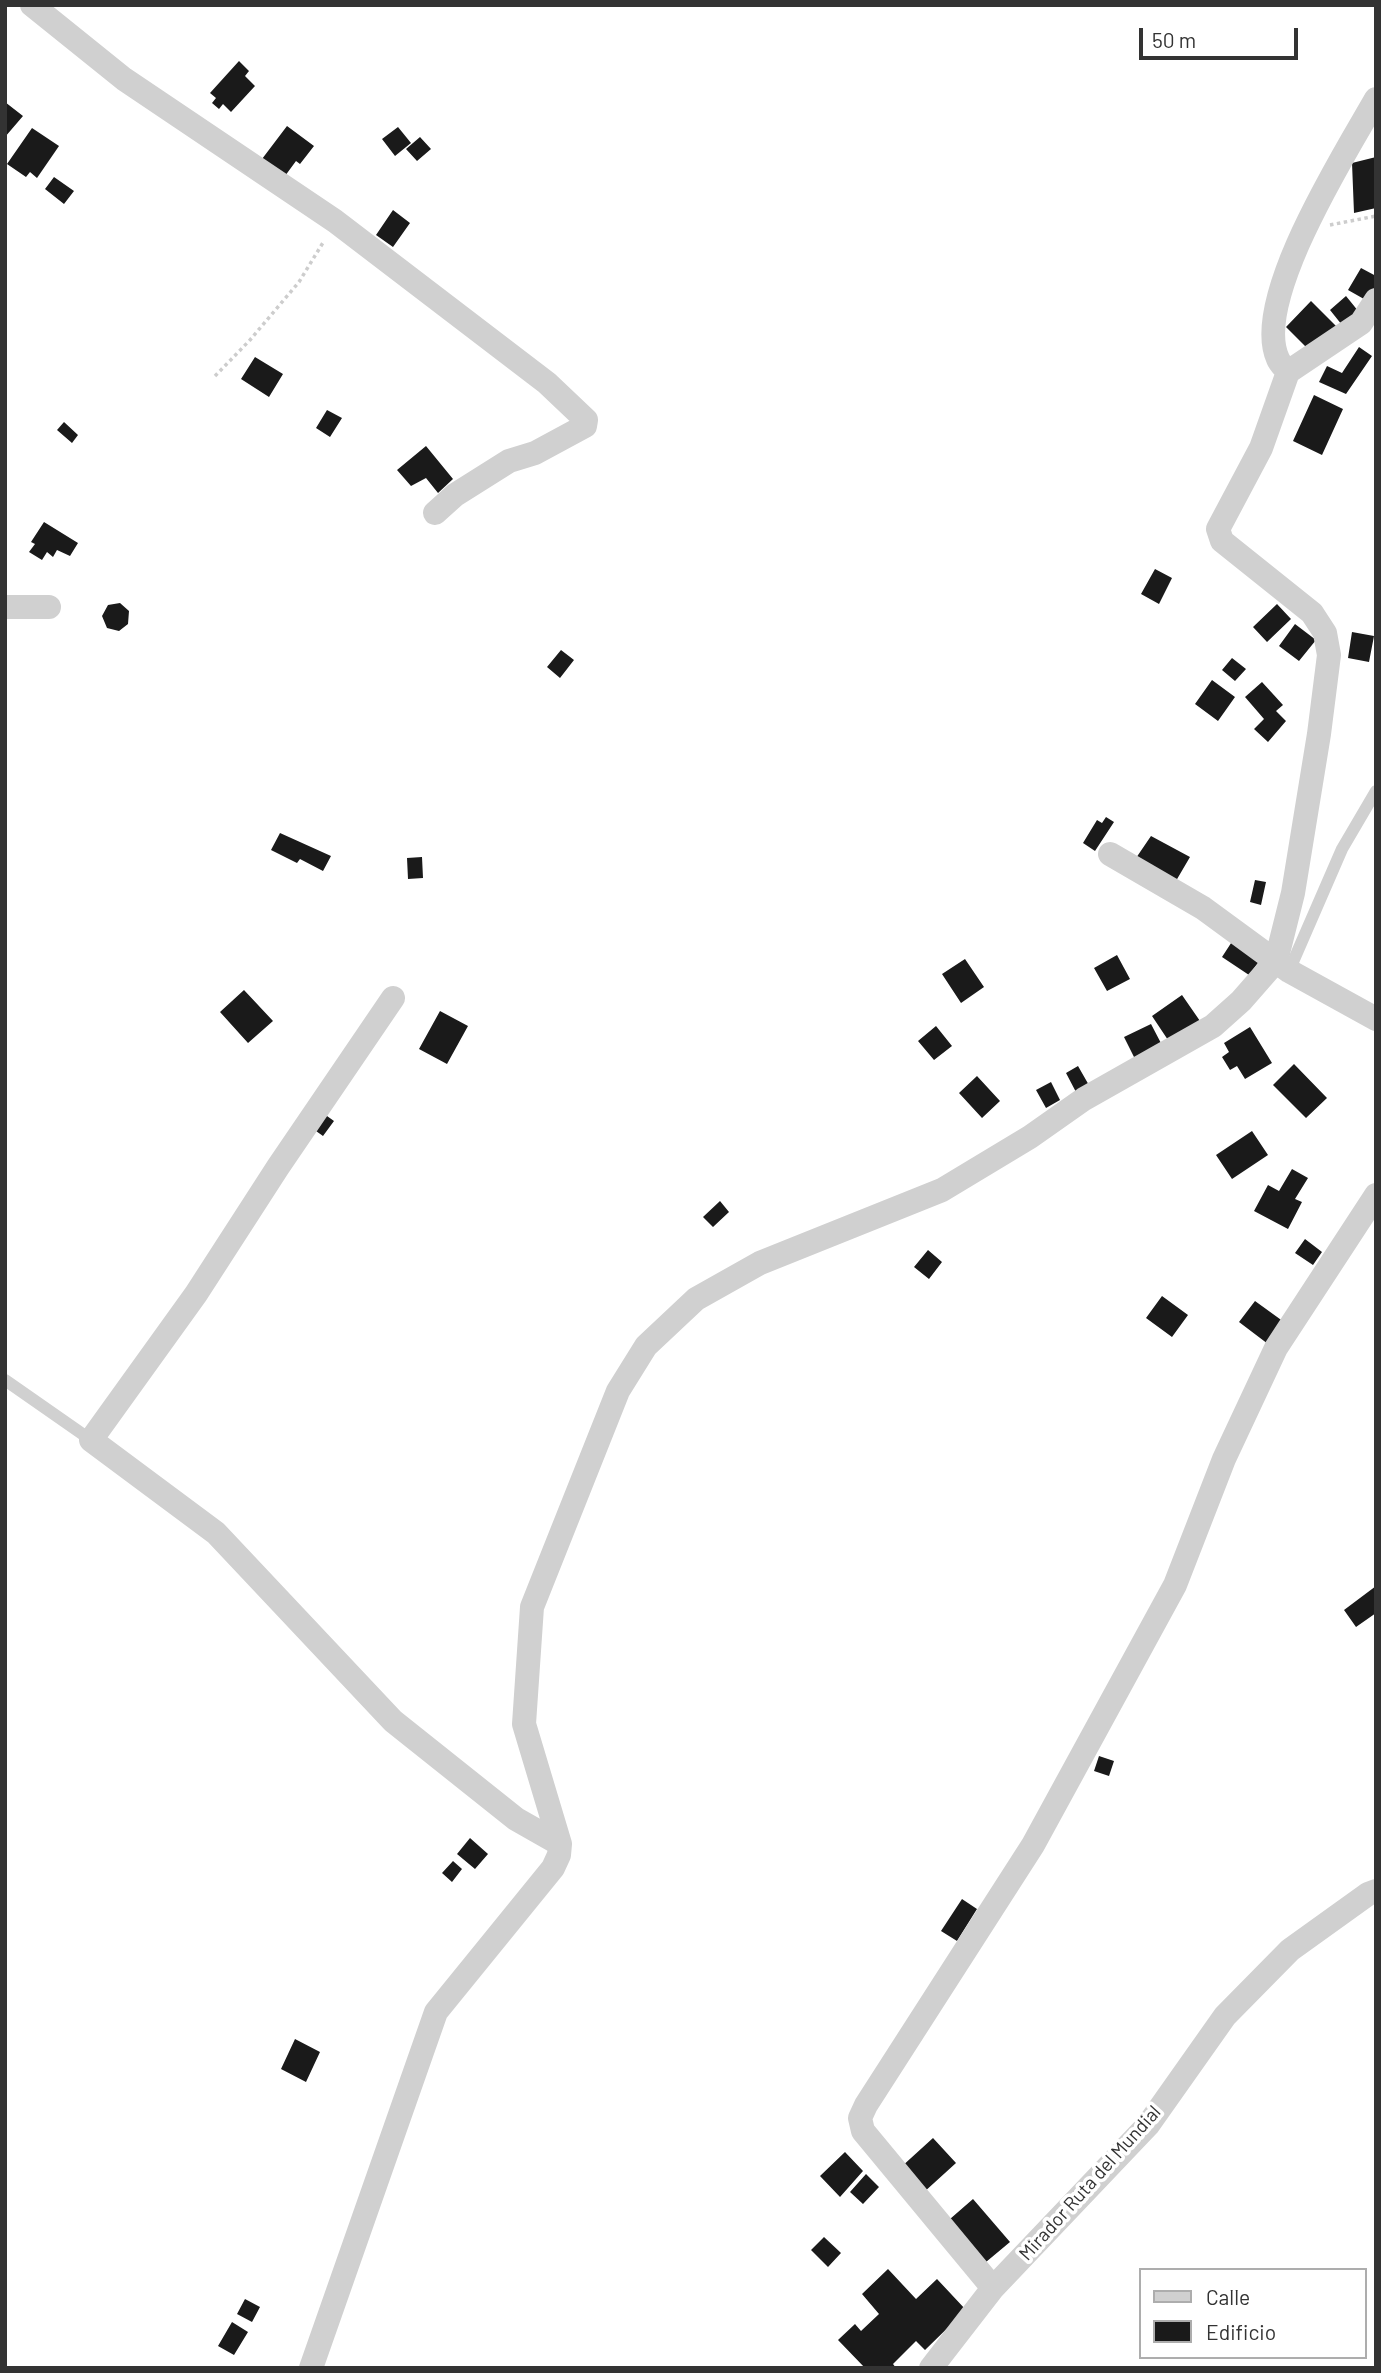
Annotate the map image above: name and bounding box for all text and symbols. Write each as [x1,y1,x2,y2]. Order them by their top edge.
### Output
scale bar [1143,14,1302,58]
text: 50 m [1152,27,1196,52]
street label: Mirador Ruta del Mundial [1014,2101,1166,2265]
legend [1140,2268,1367,2359]
text: Calle [1206,2284,1250,2309]
text: Edificio [1206,2319,1276,2344]

